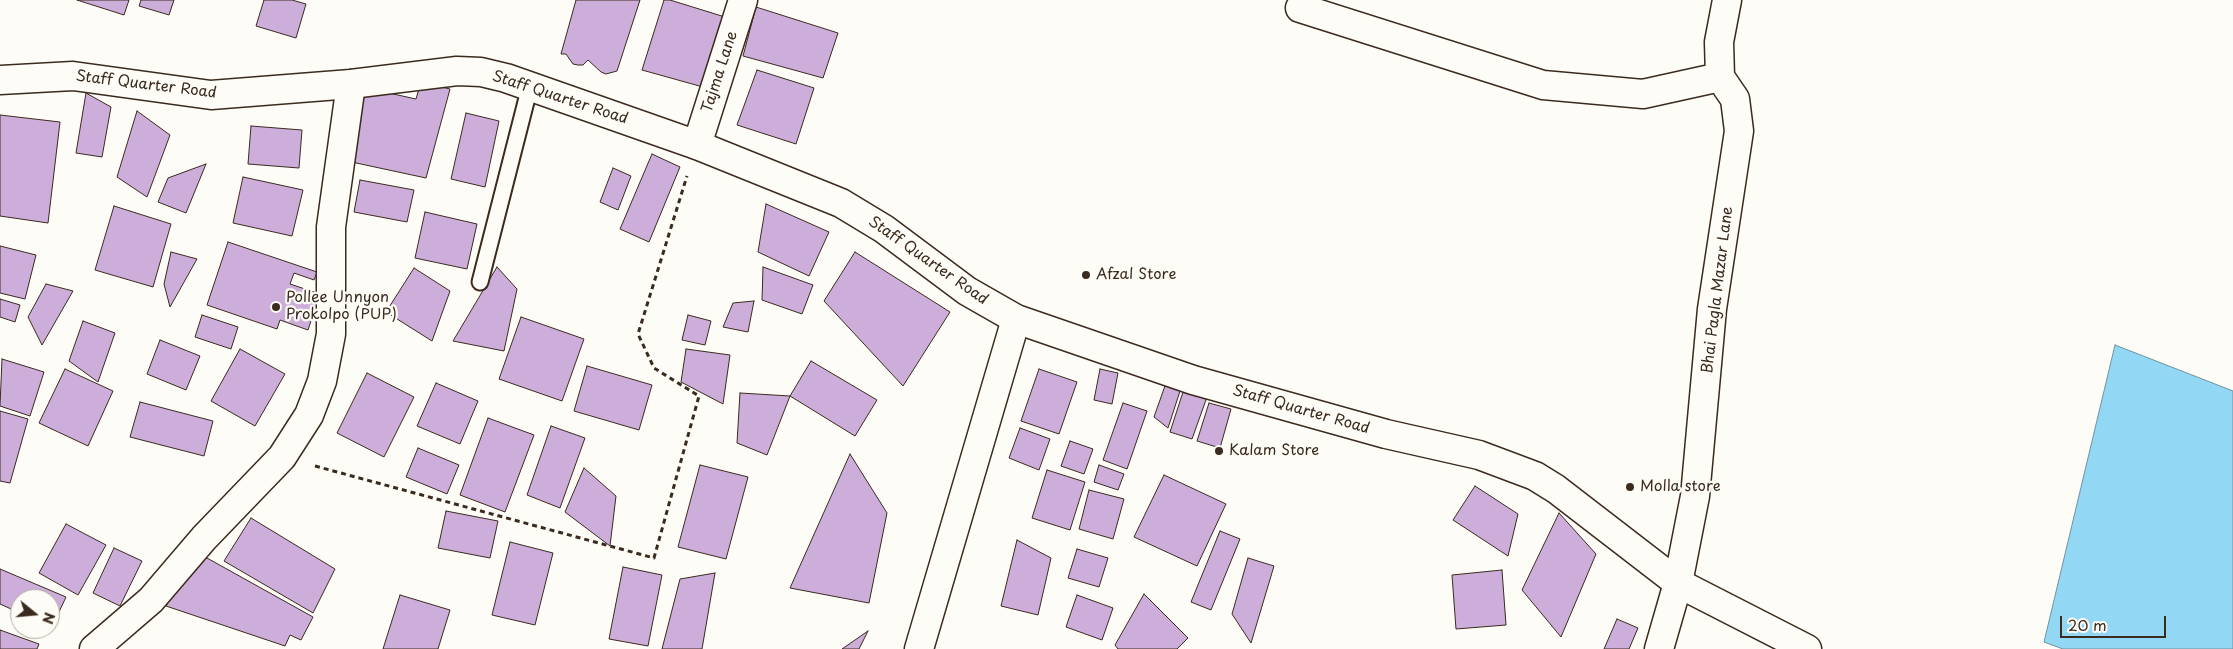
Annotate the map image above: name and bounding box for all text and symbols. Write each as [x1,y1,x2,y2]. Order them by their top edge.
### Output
street label: Tajma Lane [698,29,742,115]
street label: Staff Quarter Road [75,67,217,103]
street label: Staff Quarter Road [490,68,630,128]
street label: Bhai Pagla Mazar Lane [1699,205,1737,375]
street label: Staff Quarter Road [865,213,991,309]
place label: Afzal Store [1096,266,1176,284]
marker: Afzal Store [1080,269,1092,281]
place label: Pollee Unnyon Prokolpo (PUP) [286,289,397,324]
marker: Pollee Unnyon Prokolpo (PUP) [270,301,282,313]
street label: Staff Quarter Road [1230,382,1372,438]
place label: Kalam Store [1229,442,1319,460]
marker: Kalam Store [1213,445,1225,457]
place label: Molla store [1640,478,1721,496]
marker: Molla store [1624,481,1636,493]
north arrow [10,589,60,639]
scale bar [2063,606,2169,638]
text: N [37,610,61,627]
text: 20 m [2068,613,2107,636]

